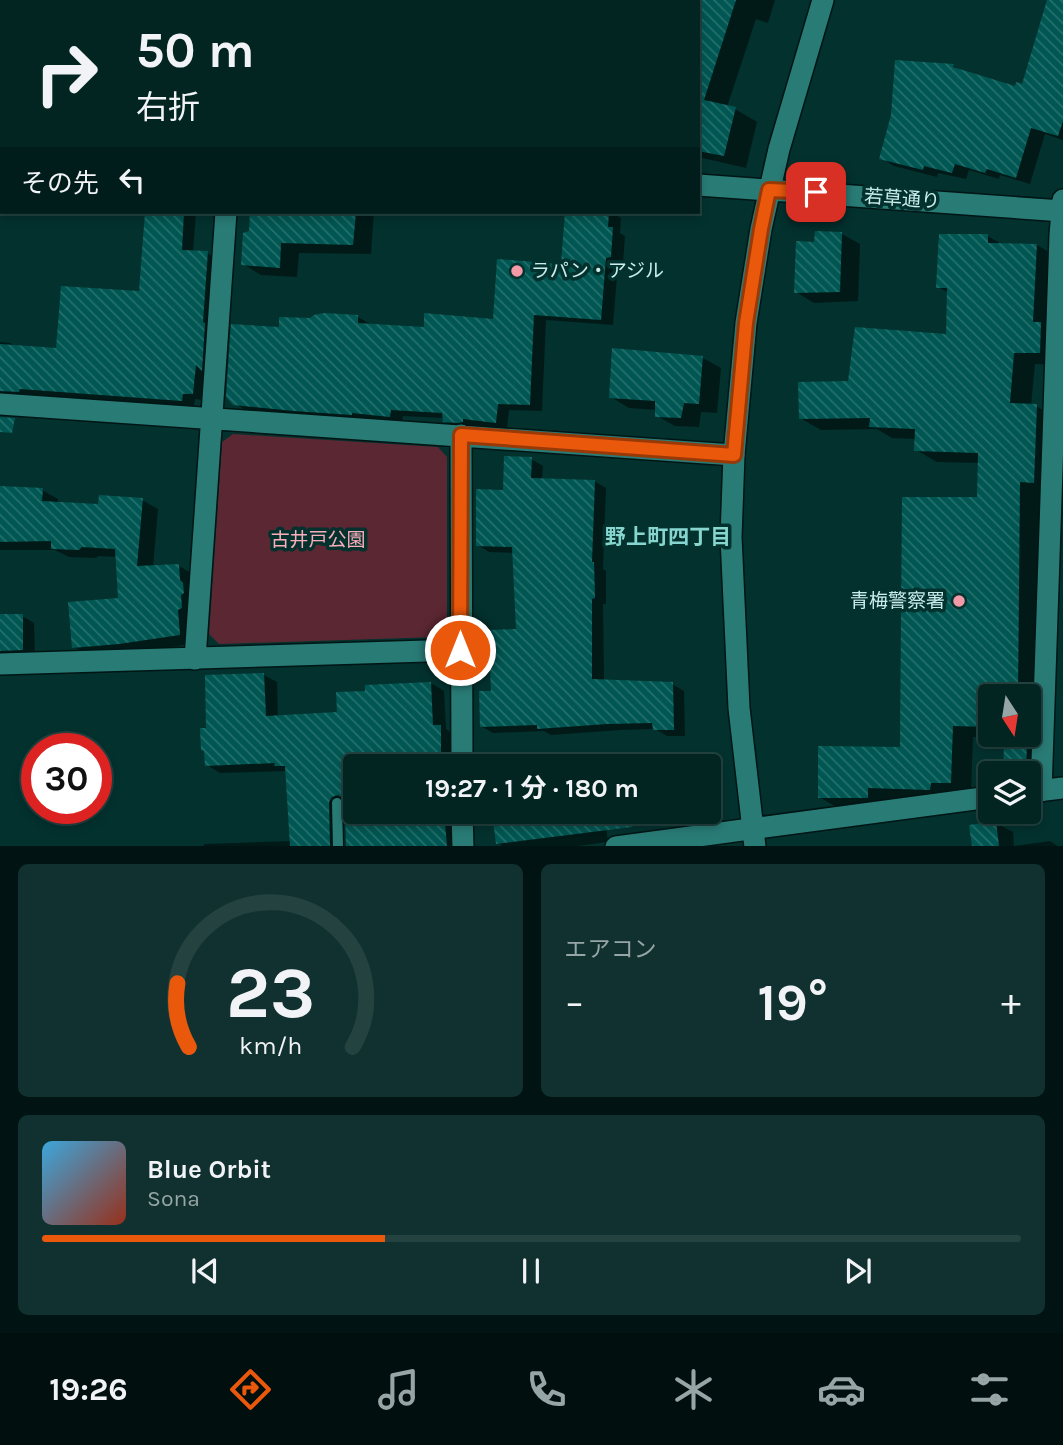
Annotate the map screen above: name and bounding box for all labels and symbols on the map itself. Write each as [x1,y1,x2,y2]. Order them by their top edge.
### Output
pin [786,162,846,222]
street label: 若草通り [863,185,941,213]
place label: ラパン・アジル [531,260,664,282]
marker: ラパン・アジル [509,263,525,279]
district label: 野上町四丁目 [605,525,731,549]
park label: 古井戸公園 [270,529,366,551]
place label: 青梅警察署 [850,590,945,612]
marker: 青梅警察署 [951,593,967,609]
position arrow [423,613,497,687]
north arrow [978,684,1041,747]
speed limit sign: 30 [21,733,112,824]

